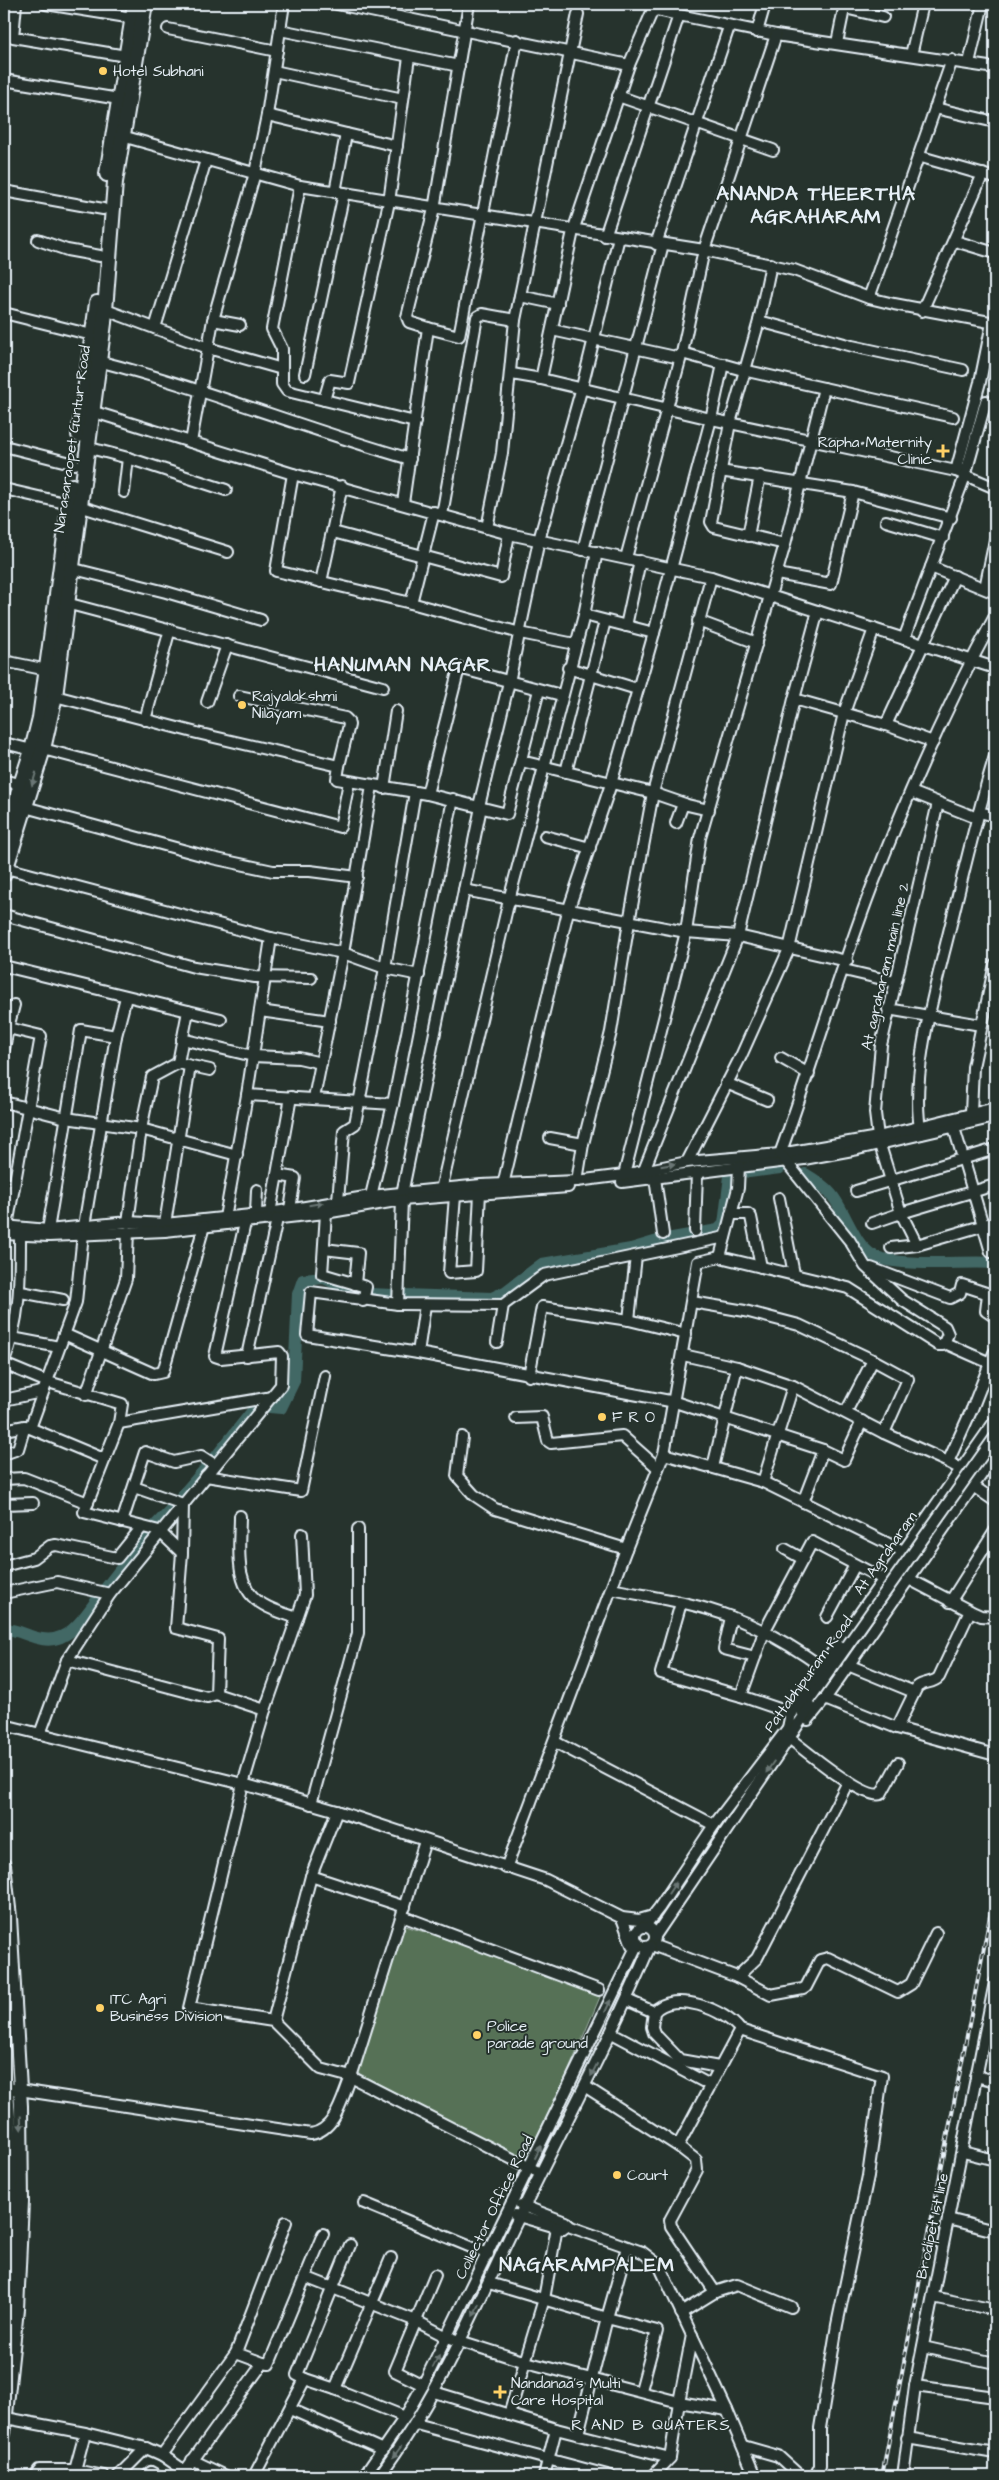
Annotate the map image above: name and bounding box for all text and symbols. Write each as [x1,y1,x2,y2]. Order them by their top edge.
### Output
place label: Hotel Subhani [113,61,204,82]
marker: Hotel Subhani [97,65,109,77]
district label: ANANDA THEERTHA AGRAHARAM [716,180,916,231]
street label: Narasaraopet Guntur Road [49,344,96,534]
place label: Rapha Maternity Clinic [818,432,933,470]
marker: Rapha Maternity Clinic [936,444,950,458]
district label: HANUMAN NAGAR [314,651,492,679]
place label: Rajyalakshmi Nilayam [252,686,338,725]
marker: Rajyalakshmi Nilayam [236,699,248,711]
one-way arrow [30,771,38,786]
street label: At agraharam main line 2 [856,880,916,1052]
one-way arrow [660,1161,676,1169]
one-way arrow [308,1200,324,1208]
place label: F R O [612,1407,655,1428]
marker: F R O [596,1411,608,1423]
street label: At Agraharam [849,1507,923,1600]
street label: Pattabhipuram Road [759,1612,858,1737]
one-way arrow [765,1761,775,1774]
one-way arrow [668,1881,677,1895]
place label: ITC Agri Business Division [110,1989,223,2027]
one-way arrow [604,1998,613,2013]
marker: ITC Agri Business Division [94,2002,106,2014]
place label: Police parade ground [487,2016,588,2055]
marker: Police parade ground [471,2029,483,2041]
one-way arrow [589,2063,598,2078]
one-way arrow [18,2115,26,2131]
street label: Collector Office Road [450,2131,539,2283]
one-way arrow [534,2145,542,2159]
place label: Court [627,2165,668,2186]
marker: Court [611,2169,623,2181]
street label: Brodipet 1st line [911,2171,954,2281]
district label: NAGARAMPALEM [499,2251,675,2279]
one-way arrow [471,2303,480,2318]
one-way arrow [432,2354,440,2368]
place label: Nandanaa's Multi Care Hospital [511,2373,621,2411]
marker: Nandanaa's Multi Care Hospital [493,2385,507,2399]
district label: R AND B QUATERS [571,2414,731,2436]
one-way arrow [392,2445,402,2459]

